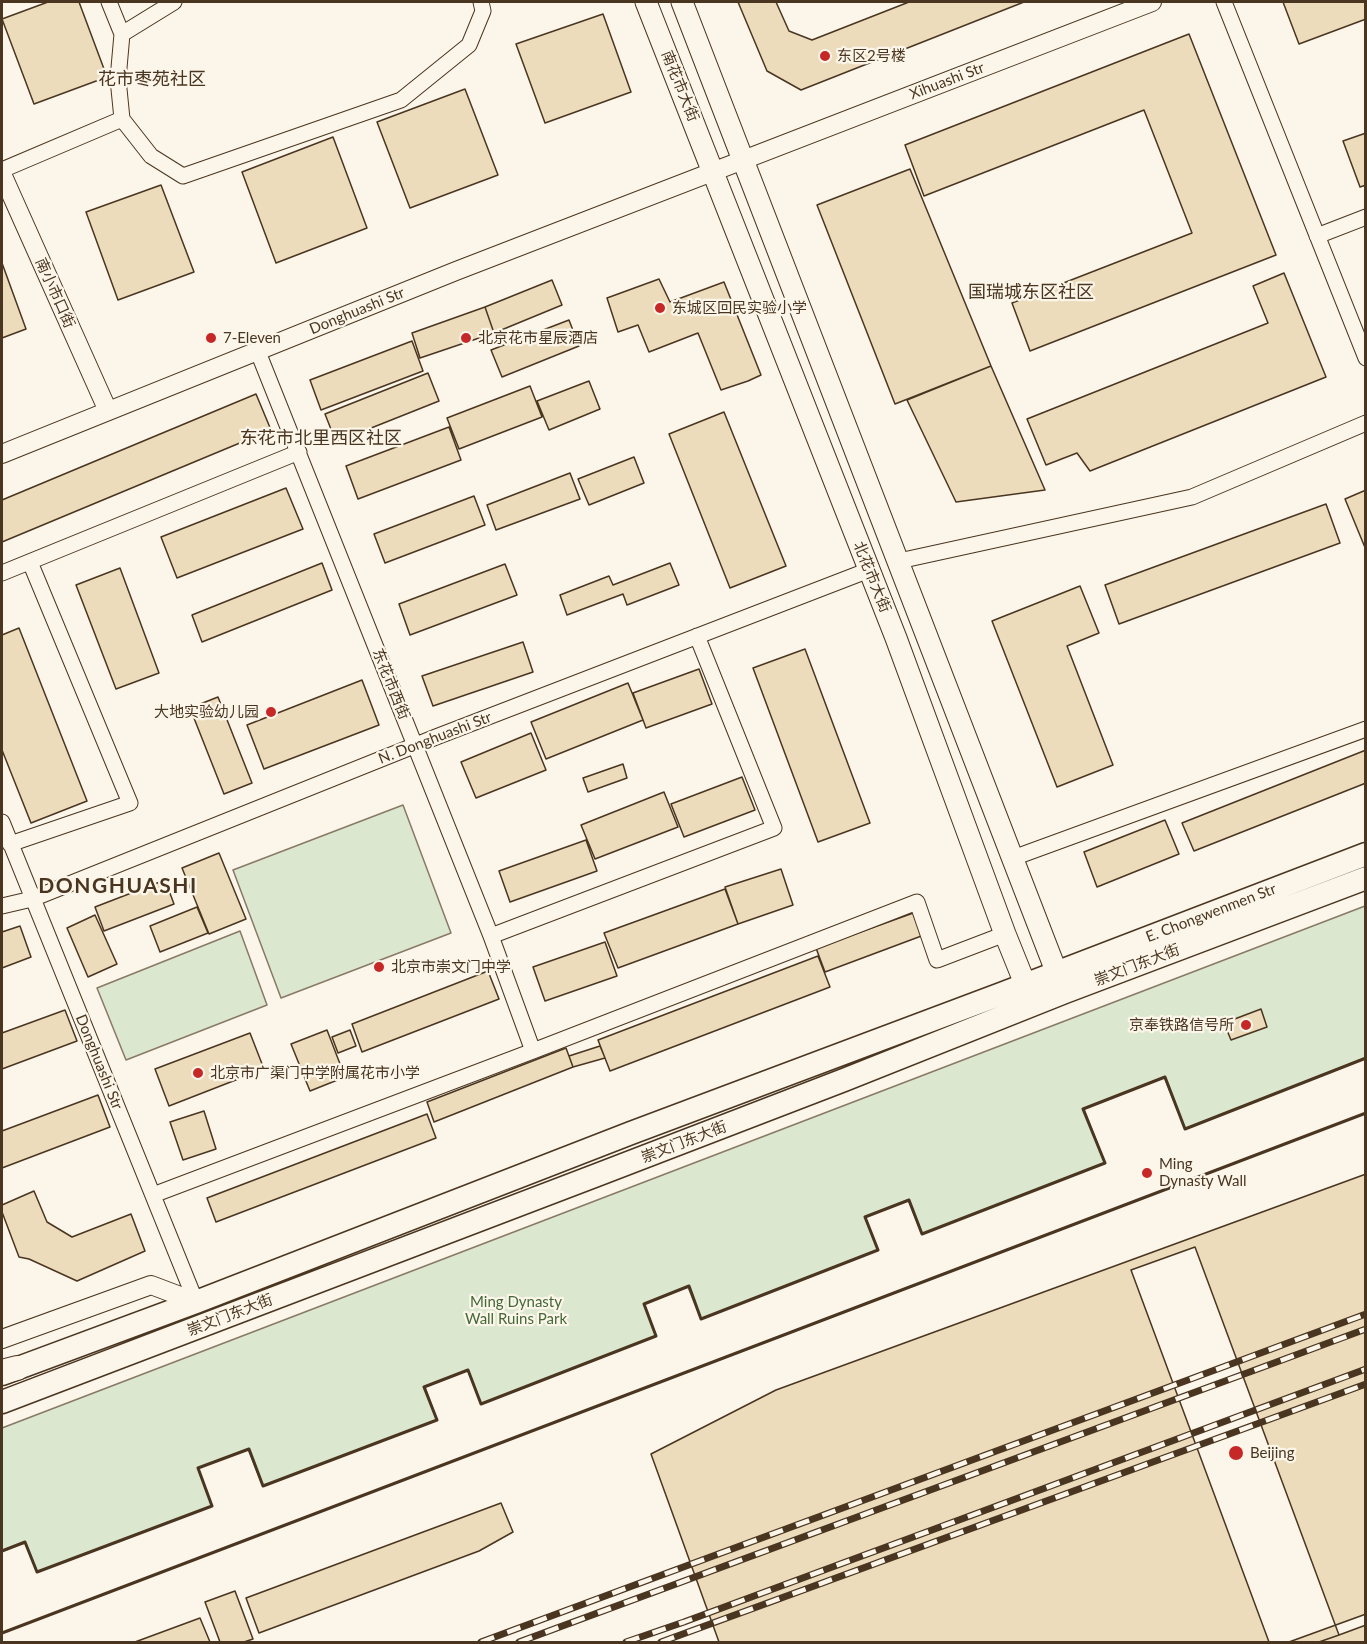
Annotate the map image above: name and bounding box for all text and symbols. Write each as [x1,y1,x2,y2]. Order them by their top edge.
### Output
place label: 东区2号楼 [837,47,906,65]
street label: 南花市大街 [658,48,702,124]
marker: 东区2号楼 [818,49,832,63]
street label: Xihuashi Str [907,59,987,103]
district label: 花市枣苑社区 [98,68,206,90]
street label: 南小市口街 [32,255,78,331]
district label: 国瑞城东区社区 [968,281,1094,303]
street label: Donghuashi Str [307,284,407,338]
place label: 东城区回民实验小学 [672,299,807,317]
marker: 东城区回民实验小学 [653,301,667,315]
place label: 7-Eleven [223,329,281,347]
place label: 北京花市星辰酒店 [478,329,598,347]
marker: 7-Eleven [204,331,218,345]
marker: 北京花市星辰酒店 [459,331,473,345]
district label: 东花市北里西区社区 [240,427,402,449]
street label: 北花市大街 [850,539,894,615]
street label: 东花市西街 [369,646,413,722]
place label: 大地实验幼儿园 [154,703,259,721]
marker: 大地实验幼儿园 [264,705,278,719]
street label: N. Donghuashi Str [376,708,494,768]
district label: DONGHUASHI [38,873,198,899]
street label: E. Chongwenmen Str [1143,880,1279,946]
street label: 崇文门东大街 [1092,940,1182,990]
place label: 北京市崇文门中学 [391,958,511,976]
marker: 北京市崇文门中学 [372,960,386,974]
street label: Donghuashi Str [72,1012,126,1112]
place label: 京奉铁路信号所 [1129,1016,1234,1034]
marker: 京奉铁路信号所 [1239,1018,1253,1032]
place label: 北京市广渠门中学附属花市小学 [210,1064,420,1082]
marker: 北京市广渠门中学附属花市小学 [191,1066,205,1080]
street label: 崇文门东大街 [639,1117,729,1167]
place label: Ming Dynasty Wall [1159,1155,1247,1190]
marker: Ming Dynasty Wall [1140,1166,1154,1180]
street label: 崇文门东大街 [185,1290,275,1340]
park label: Ming Dynasty Wall Ruins Park [465,1293,567,1328]
marker: Beijing [1227,1444,1245,1462]
place label: Beijing [1250,1444,1294,1462]

